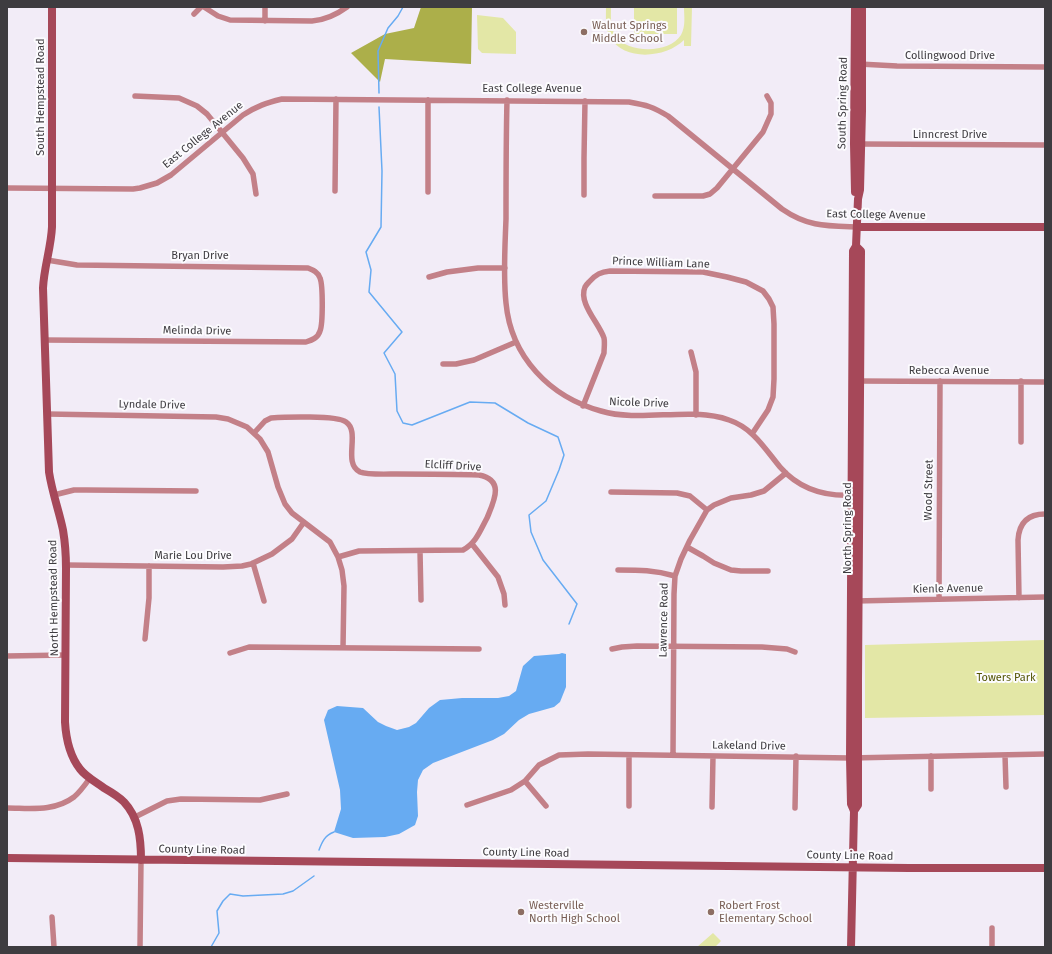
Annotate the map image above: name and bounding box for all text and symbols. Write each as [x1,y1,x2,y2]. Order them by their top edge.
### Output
place label: Walnut Springs Middle School [592,19,667,45]
marker: Walnut Springs Middle School [579,27,589,37]
street label: South Hempstead Road [34,38,48,156]
street label: Collingwood Drive [905,49,995,63]
street label: South Spring Road [836,57,850,149]
street label: East College Avenue [482,82,582,96]
street label: East College Avenue [160,99,246,171]
street label: Linncrest Drive [913,128,987,142]
street label: East College Avenue [826,208,926,222]
street label: Bryan Drive [171,249,229,263]
street label: Prince William Lane [612,255,710,271]
street label: Melinda Drive [163,324,231,338]
street label: Rebecca Avenue [909,364,989,378]
street label: Nicole Drive [609,395,669,411]
street label: Lyndale Drive [118,398,186,412]
street label: Elcliff Drive [424,458,482,474]
street label: Wood Street [922,459,936,521]
street label: North Spring Road [841,482,855,574]
street label: North Hempstead Road [46,540,62,656]
street label: Marie Lou Drive [154,549,232,563]
street label: Lawrence Road [657,582,671,658]
street label: Kienle Avenue [913,582,983,596]
park label: Towers Park [976,671,1036,685]
street label: Lakeland Drive [712,739,786,753]
street label: County Line Road [159,843,245,857]
street label: County Line Road [483,846,569,860]
street label: County Line Road [807,849,893,863]
place label: Westerville North High School [529,899,620,925]
place label: Robert Frost Elementary School [719,899,812,925]
marker: Westerville North High School [516,907,526,917]
marker: Robert Frost Elementary School [706,907,716,917]

